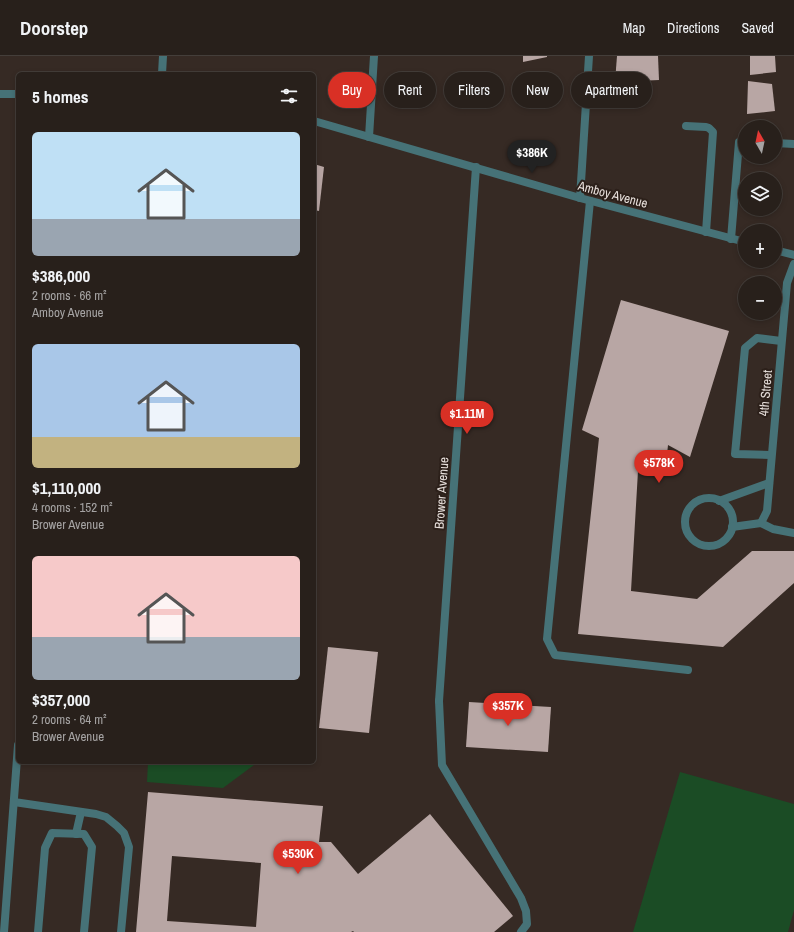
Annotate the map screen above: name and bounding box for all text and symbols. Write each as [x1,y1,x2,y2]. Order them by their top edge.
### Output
text: Doorstep [20,15,88,41]
text: Map [623,19,645,37]
text: Directions [667,19,719,37]
text: Saved [741,19,774,37]
chip: Buy [328,72,376,108]
chip: Rent [384,72,436,108]
chip: Filters [444,72,504,108]
chip: New [512,72,563,108]
chip: Apartment [571,72,652,108]
text: 5 homes [32,85,89,108]
icon: filters [278,85,300,107]
north arrow [738,120,782,164]
map controls [738,120,782,320]
pin: $386K [504,140,560,174]
text: $386K [516,144,548,161]
icon: home [130,158,202,230]
button: layers [738,172,782,216]
street label: Amboy Avenue [575,177,650,212]
button: + [738,224,782,268]
text: $386,000 [32,264,90,287]
button: − [738,276,782,320]
text: 2 rooms · 66 m² [32,287,107,304]
text: Amboy Avenue [32,304,104,321]
street label: 4th Street [755,369,776,417]
icon: home [130,370,202,442]
pin: $1.11M [434,401,500,435]
text: $1.11M [450,405,484,422]
pin: $578K [631,450,687,484]
text: $578K [643,454,675,471]
street label: Brower Avenue [431,456,452,530]
text: $1,110,000 [32,476,101,499]
text: 4 rooms · 152 m² [32,499,113,516]
text: Brower Avenue [32,516,104,533]
icon: home [130,582,202,654]
text: $357,000 [32,688,90,711]
pin: $357K [480,693,536,727]
text: $357K [492,697,524,714]
text: 2 rooms · 64 m² [32,711,107,728]
text: Brower Avenue [32,728,104,745]
pin: $530K [270,841,326,875]
text: $530K [282,845,314,862]

